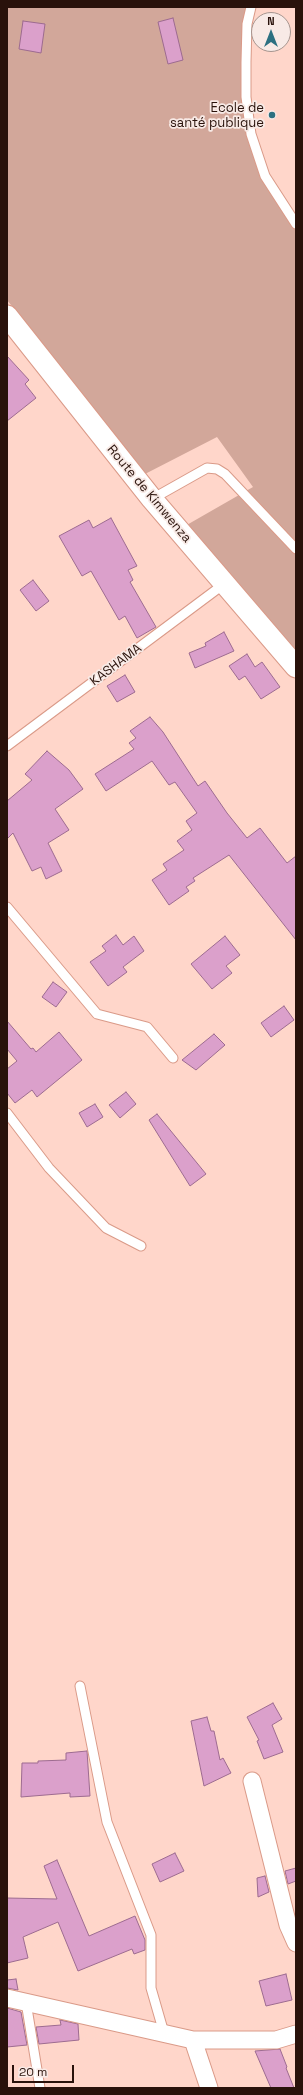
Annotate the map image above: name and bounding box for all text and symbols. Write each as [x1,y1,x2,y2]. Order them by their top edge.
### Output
north arrow [251,12,291,52]
text: N [267,14,275,28]
place label: Ecole de santé publique [170,100,264,131]
marker: Ecole de santé publique [267,110,277,120]
street label: Route de Kimwenza [104,442,194,546]
street label: KASHAMA [87,641,145,689]
scale bar [14,2057,76,2083]
text: 20 m [19,2064,47,2080]

